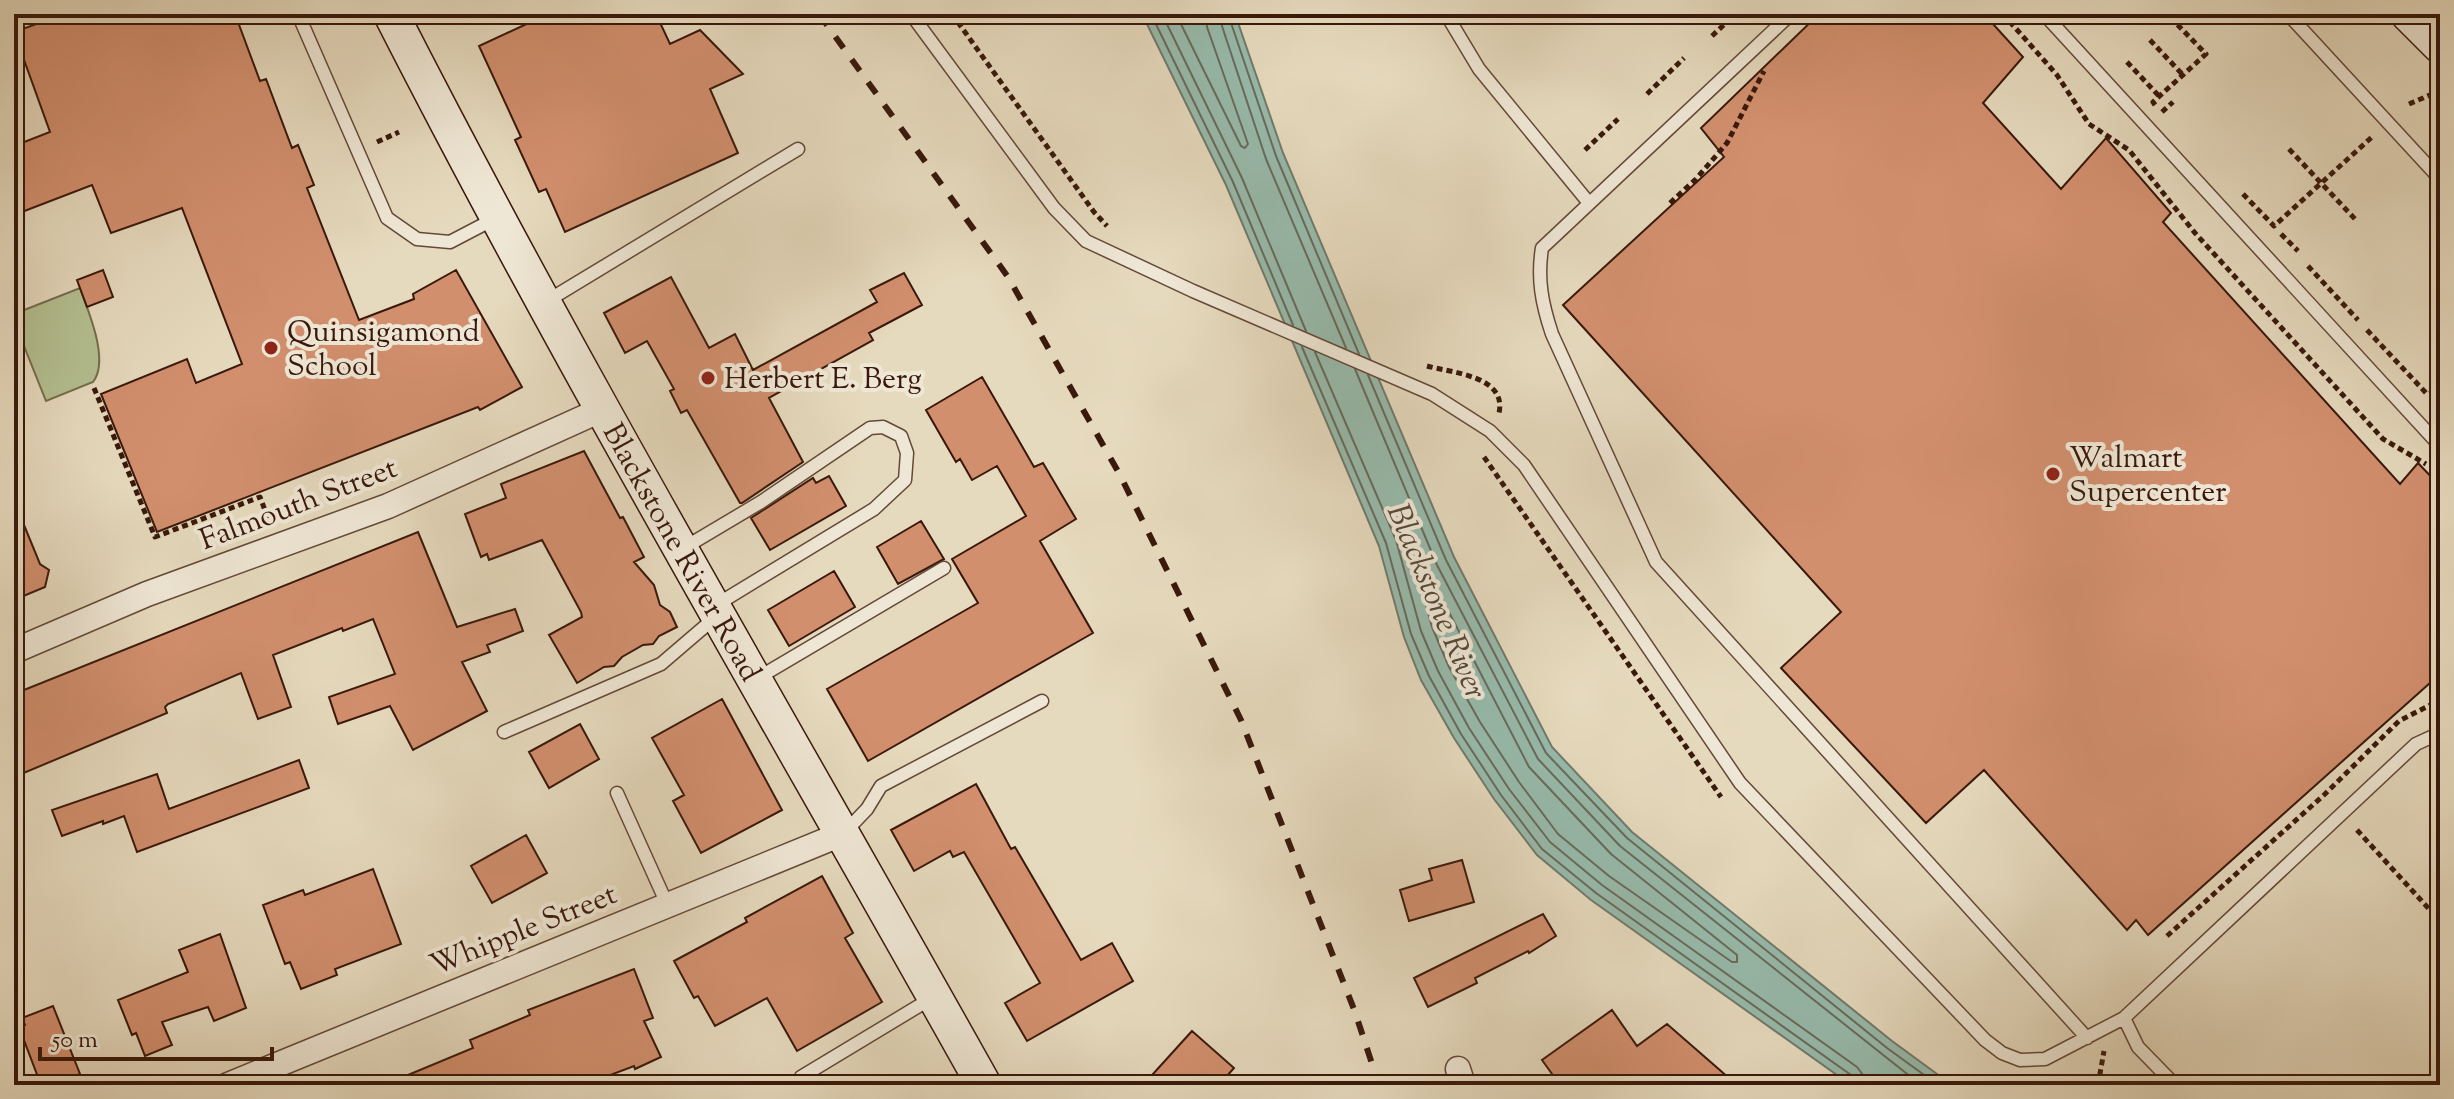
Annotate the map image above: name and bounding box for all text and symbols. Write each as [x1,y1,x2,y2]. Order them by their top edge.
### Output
place label: Quinsigamond School [287,312,480,389]
marker: Quinsigamond School [262,339,280,357]
place label: Herbert E. Berg [724,359,922,402]
marker: Herbert E. Berg [699,369,717,387]
street label: Blackstone River Road [590,416,770,690]
place label: Walmart Supercenter [2069,438,2227,515]
street label: Falmouth Street [194,448,404,563]
marker: Walmart Supercenter [2044,465,2062,483]
water label: Blackstone River [1373,497,1497,707]
street label: Whipple Street [424,874,624,988]
scale bar [40,1011,272,1061]
text: 50 m [50,1024,98,1058]

